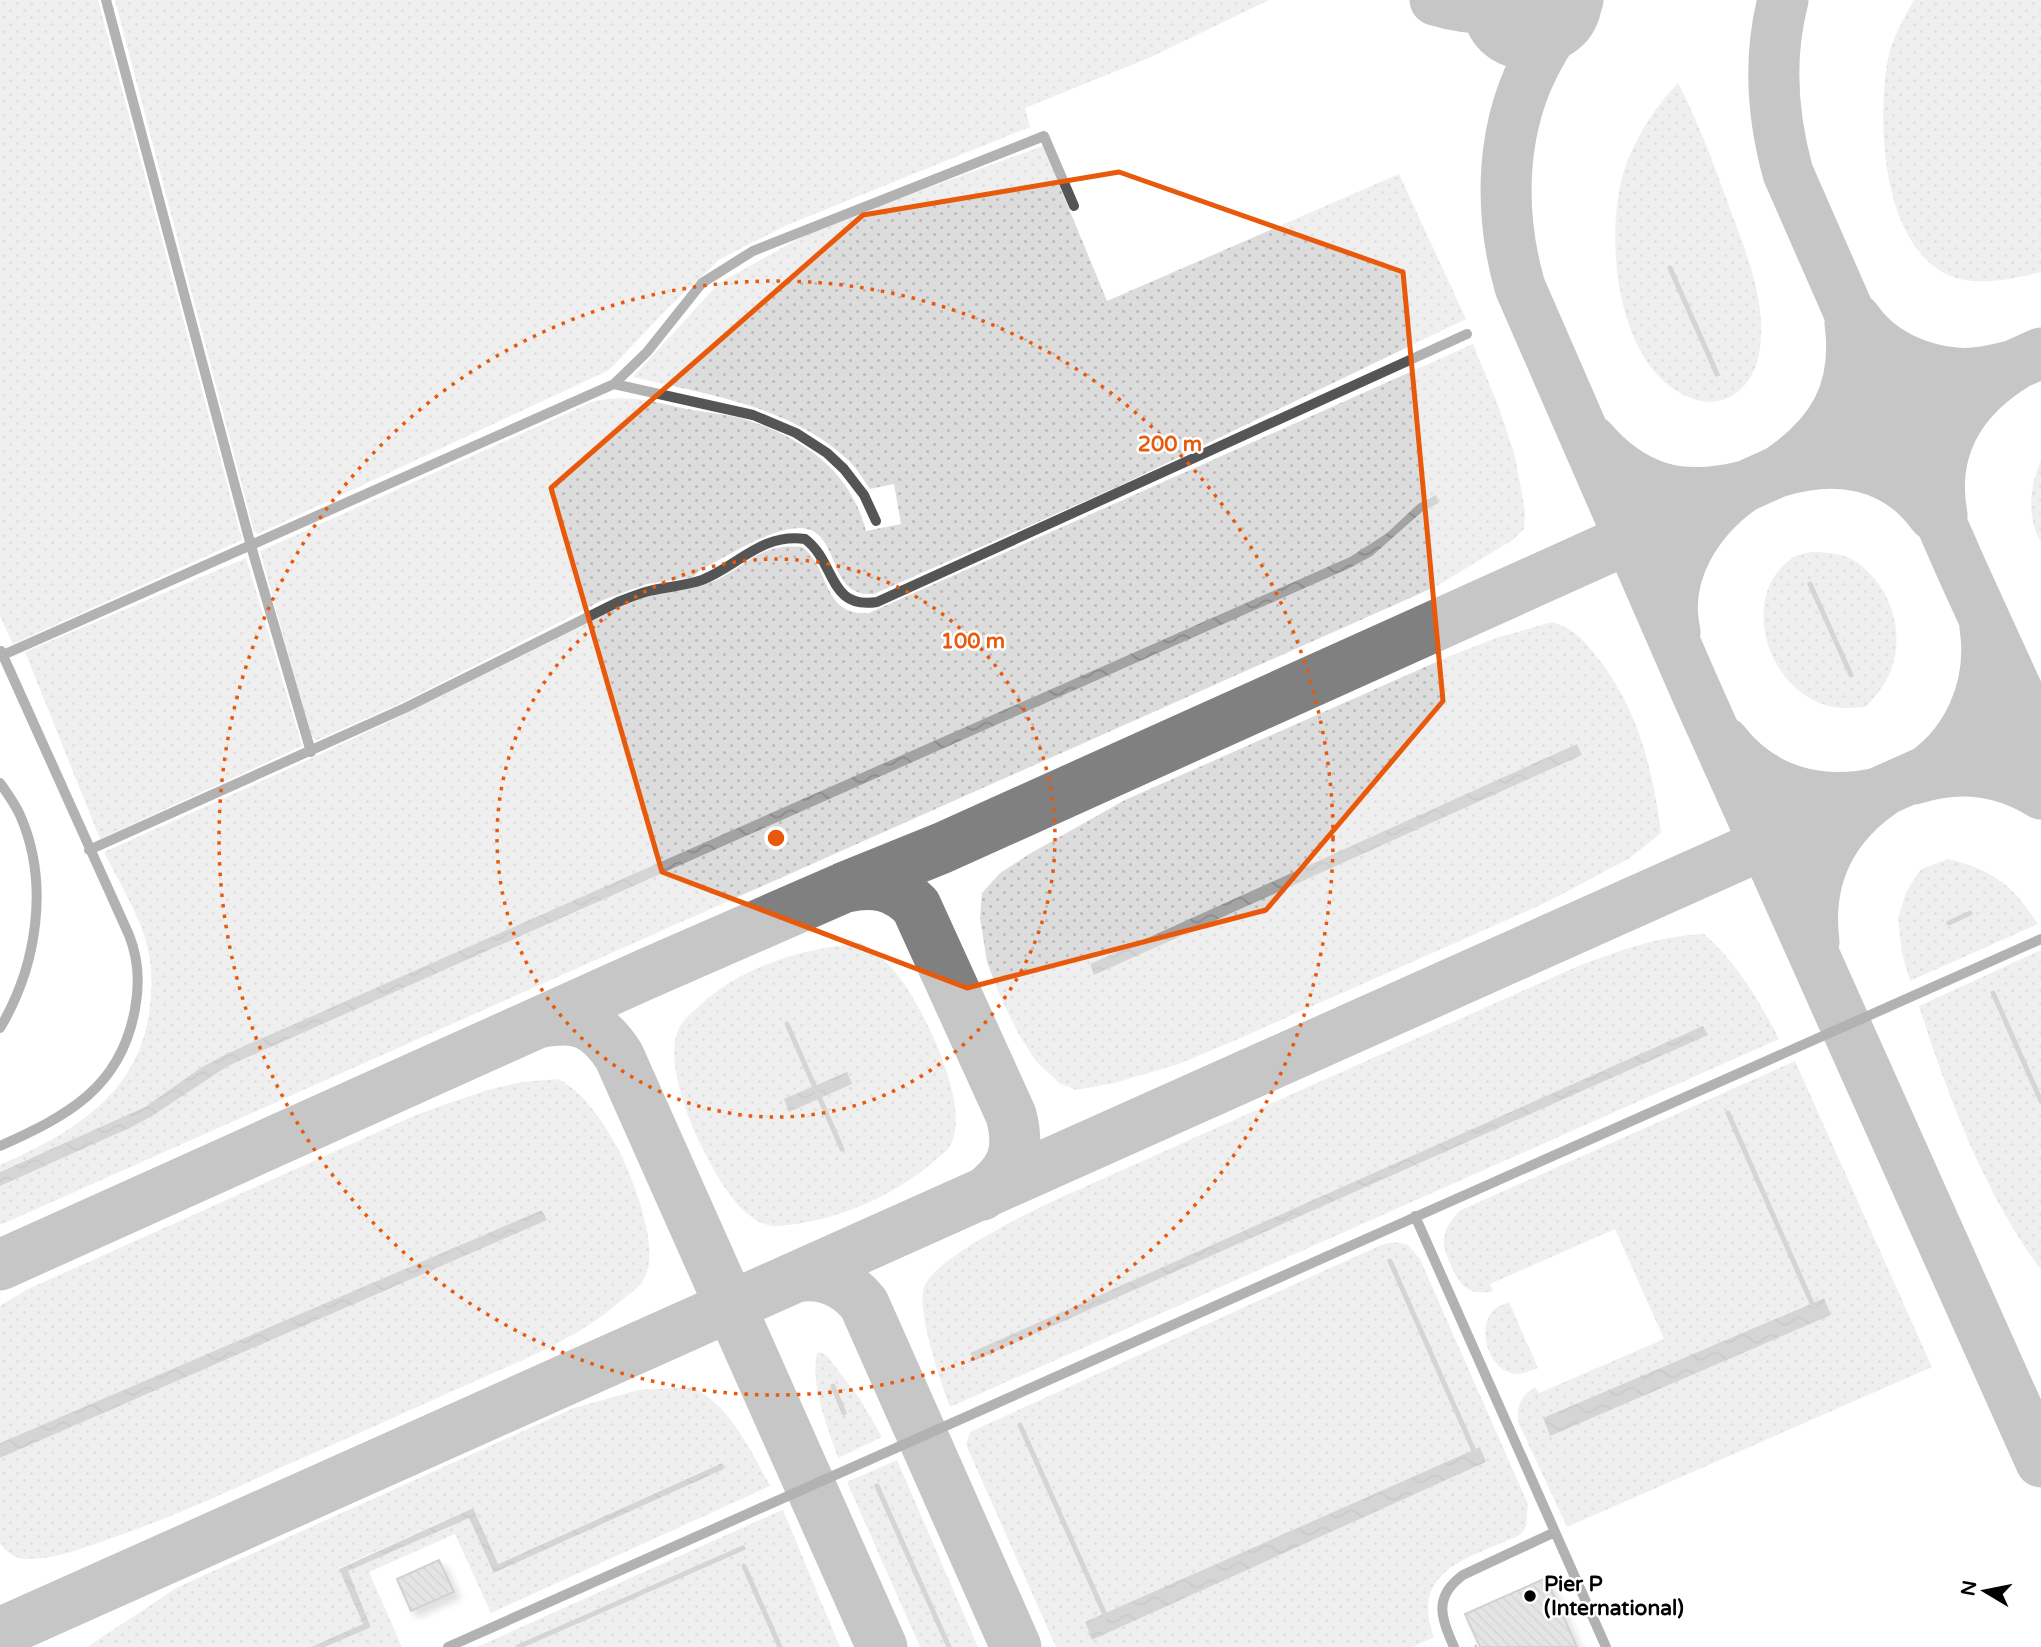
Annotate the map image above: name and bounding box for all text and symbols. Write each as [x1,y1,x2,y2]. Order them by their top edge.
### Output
text: 200 m [1138,432,1202,457]
text: 100 m [941,629,1005,654]
centre of rings [764,826,788,850]
north arrow [1950,1556,2020,1626]
place label: Pier P (International) [1544,1572,1684,1621]
text: N [1957,1579,1981,1598]
marker: Pier P (International) [1522,1588,1538,1604]

